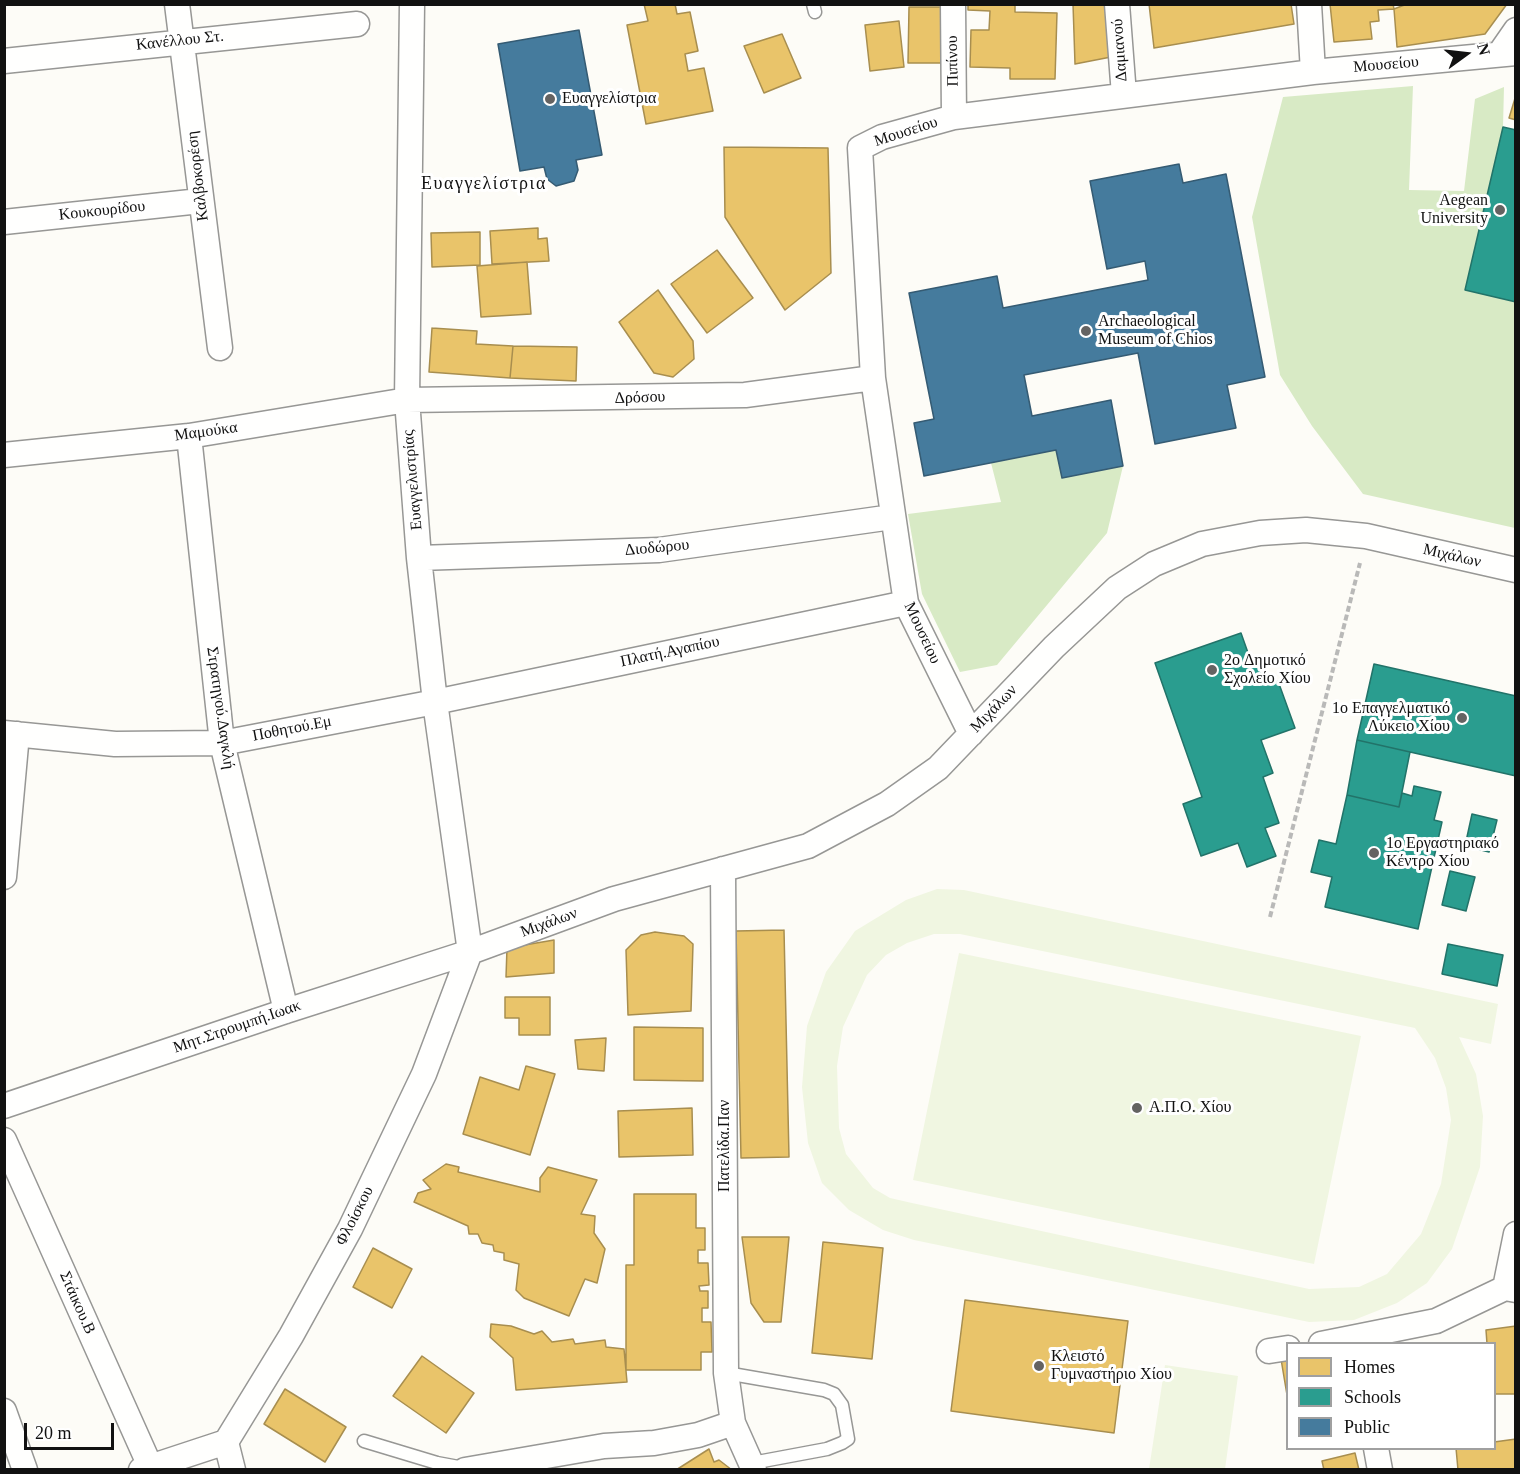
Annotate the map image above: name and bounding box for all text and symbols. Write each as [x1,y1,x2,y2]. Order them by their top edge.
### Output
street label: Δαμιανού [1108,18,1132,82]
north arrow [1436,24,1496,84]
street label: Κανέλλου Στ. [135,27,225,55]
street label: Πιπίνου [943,35,963,87]
text: N [1474,41,1494,57]
street label: Μουσείου [1352,53,1420,77]
place label: Ευαγγελίστρια [562,89,656,109]
marker: Ευαγγελίστρια [543,92,557,106]
street label: Μουσείου [872,113,940,151]
street label: Καλβοκορέση [183,130,213,222]
district label: Ευαγγελίστρια [421,173,547,195]
place label: Aegean University [1420,191,1488,229]
street label: Κουκουρίδου [58,197,146,225]
marker: Aegean University [1493,203,1507,217]
place label: Archaeological Museum of Chios [1098,312,1213,350]
marker: Archaeological Museum of Chios [1079,324,1093,338]
street label: Δρόσου [614,388,666,408]
street label: Μαμούκα [173,418,239,446]
street label: Ευαγγελιστρίας [399,429,427,531]
street label: Διοδώρου [624,536,690,560]
street label: Μιχάλων [1421,540,1483,572]
street label: Μουσείου [899,599,945,667]
street label: Πλατή.Αγαπίου [619,632,721,672]
street label: Στρατηγού.Δαγκλή [202,646,238,770]
place label: 2o Δημοτικό Σχολείο Χίου [1224,651,1311,689]
marker: 2o Δημοτικό Σχολείο Χίου [1205,663,1219,677]
street label: Μιχάλων [967,681,1021,737]
place label: 1ο Επαγγελματικό Λύκειο Χίου [1332,699,1450,737]
marker: 1ο Επαγγελματικό Λύκειο Χίου [1455,711,1469,725]
street label: Ποθητού.Εμ [251,712,333,746]
place label: 1ο Εργαστηριακό Κέντρο Χίου [1386,834,1499,872]
marker: 1ο Εργαστηριακό Κέντρο Χίου [1367,846,1381,860]
street label: Μιχάλων [518,904,580,942]
street label: Μητ.Στρουμπή.Ιωακ [171,996,303,1058]
place label: Α.Π.Ο. Χίου [1149,1098,1231,1118]
street label: Πατελίδα.Παν [715,1100,735,1192]
marker: Α.Π.Ο. Χίου [1130,1101,1144,1115]
street label: Φλοίσκου [332,1183,378,1249]
street label: Στάικου.Β [55,1269,99,1337]
legend [1286,1342,1496,1450]
place label: Κλειστό Γυμναστήριο Χίου [1051,1347,1172,1385]
text: Homes [1344,1357,1395,1377]
marker: Κλειστό Γυμναστήριο Χίου [1032,1359,1046,1373]
text: Schools [1344,1387,1401,1407]
scale bar [27,1411,117,1449]
text: Public [1344,1417,1390,1437]
text: 20 m [35,1423,72,1443]

